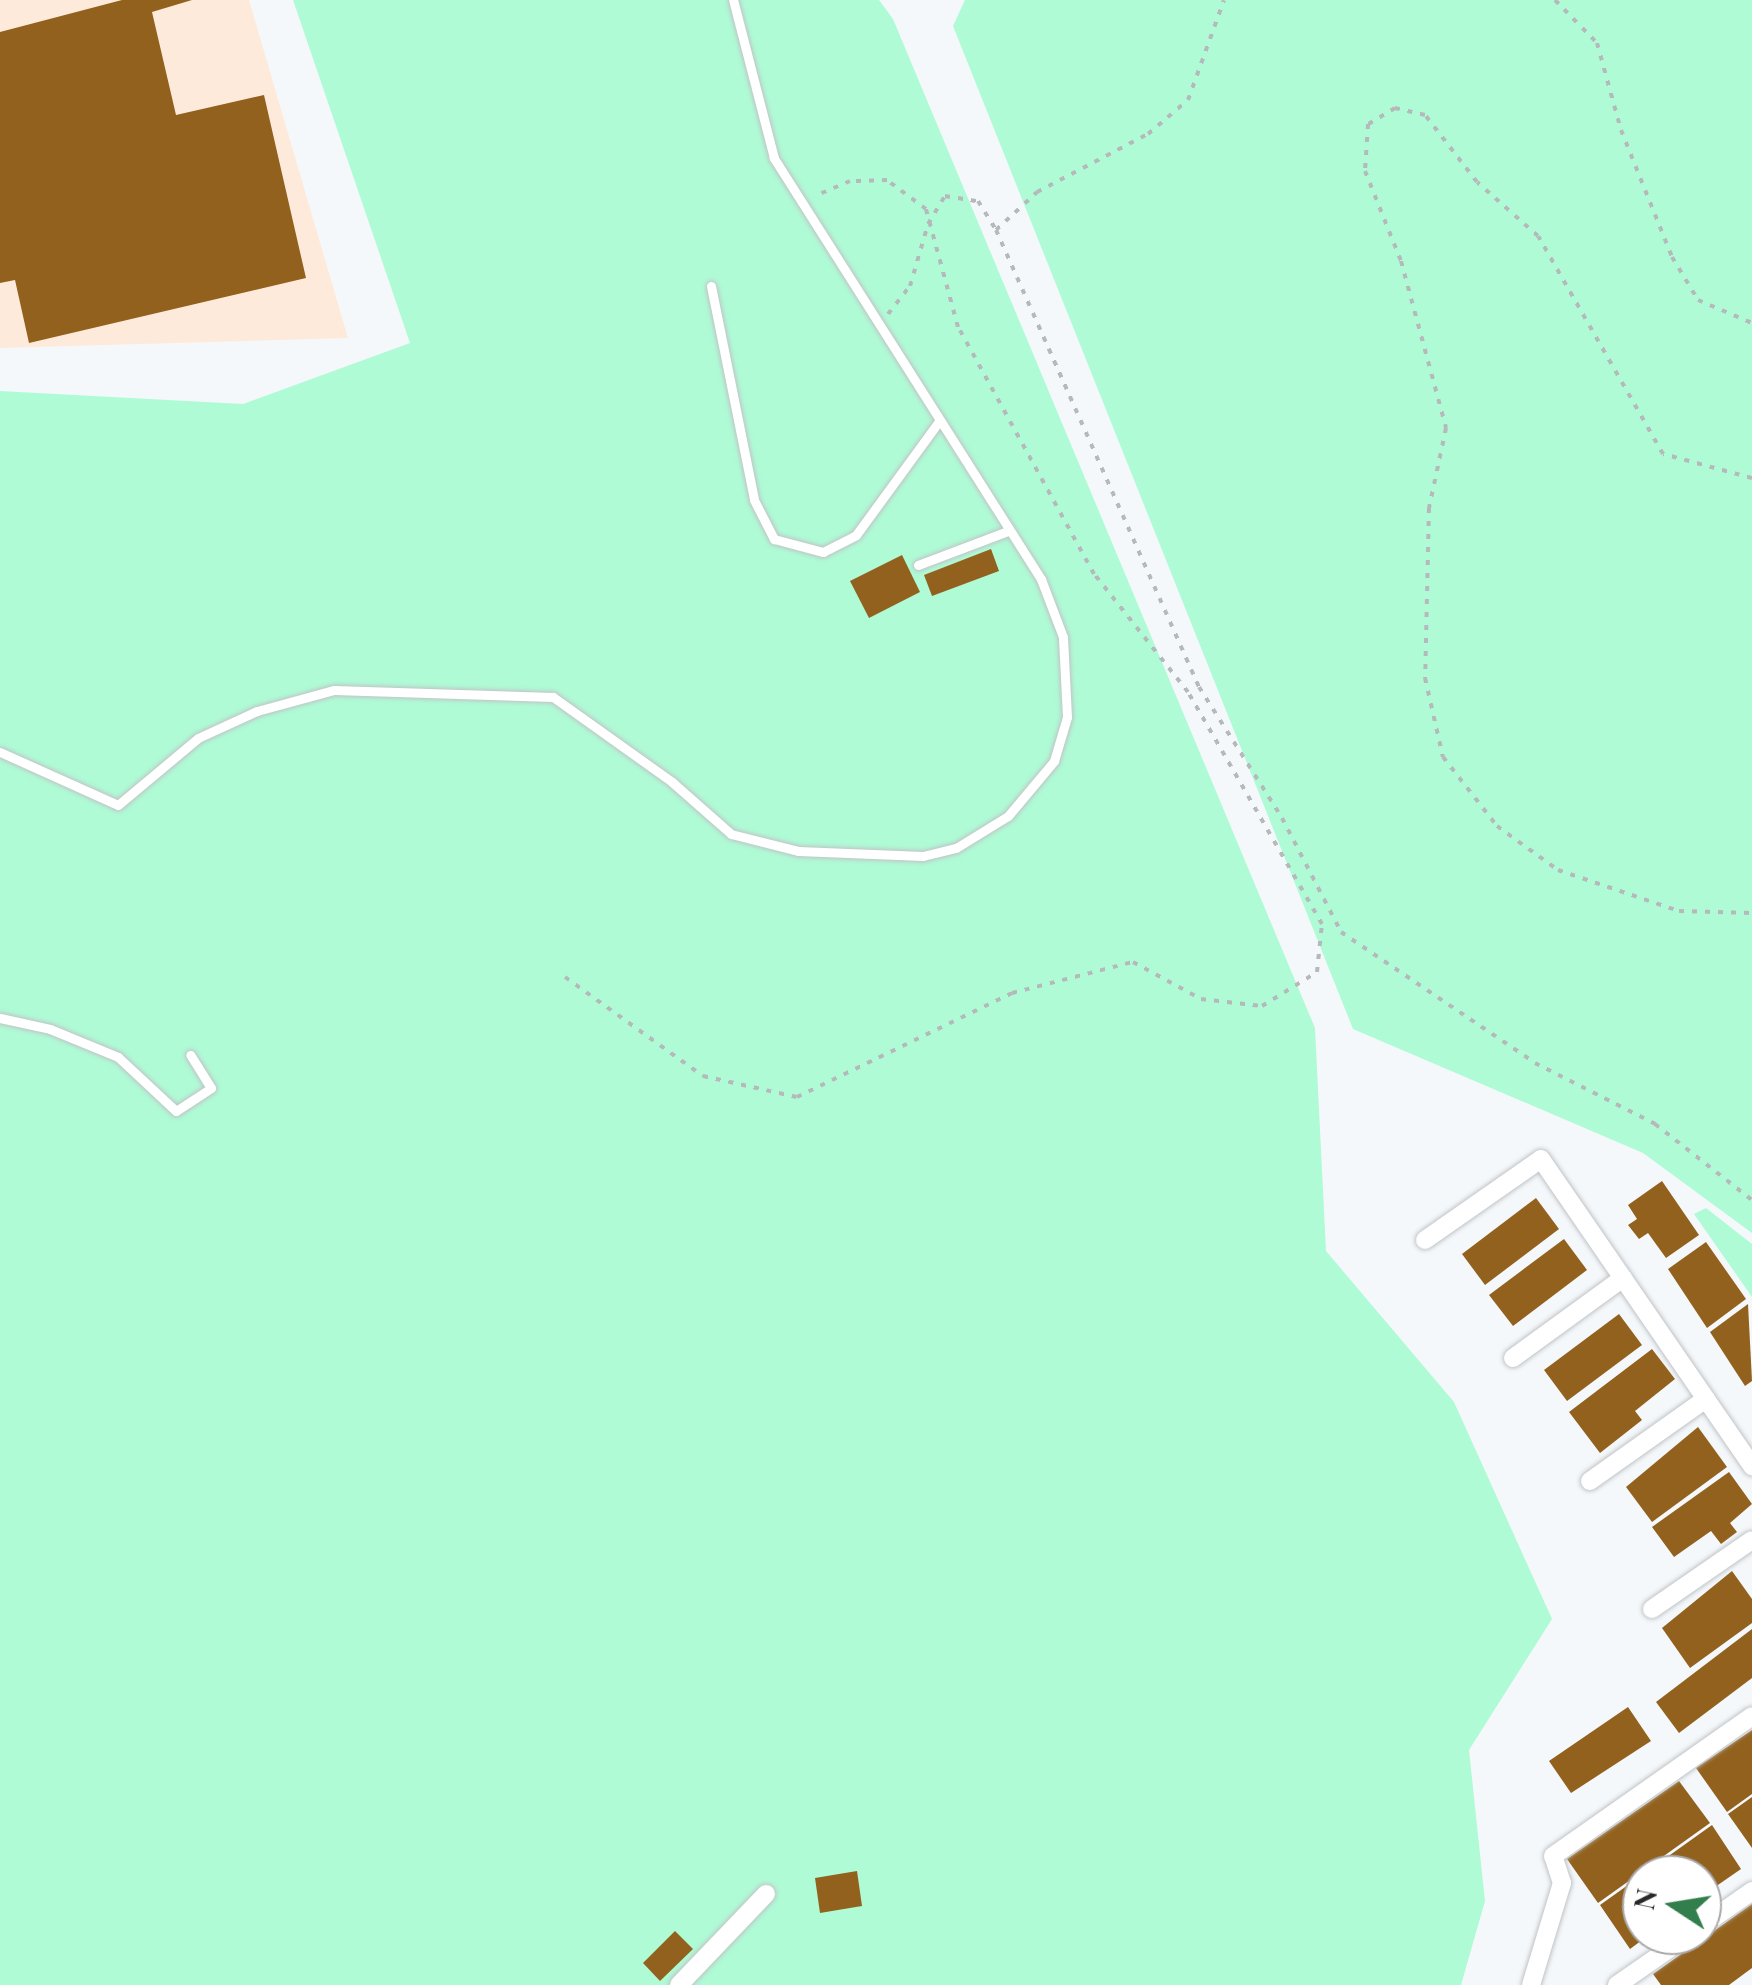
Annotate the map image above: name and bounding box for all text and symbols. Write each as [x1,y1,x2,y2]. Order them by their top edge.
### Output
north arrow [1622,1855,1722,1955]
text: N [1624,1885,1664,1913]

